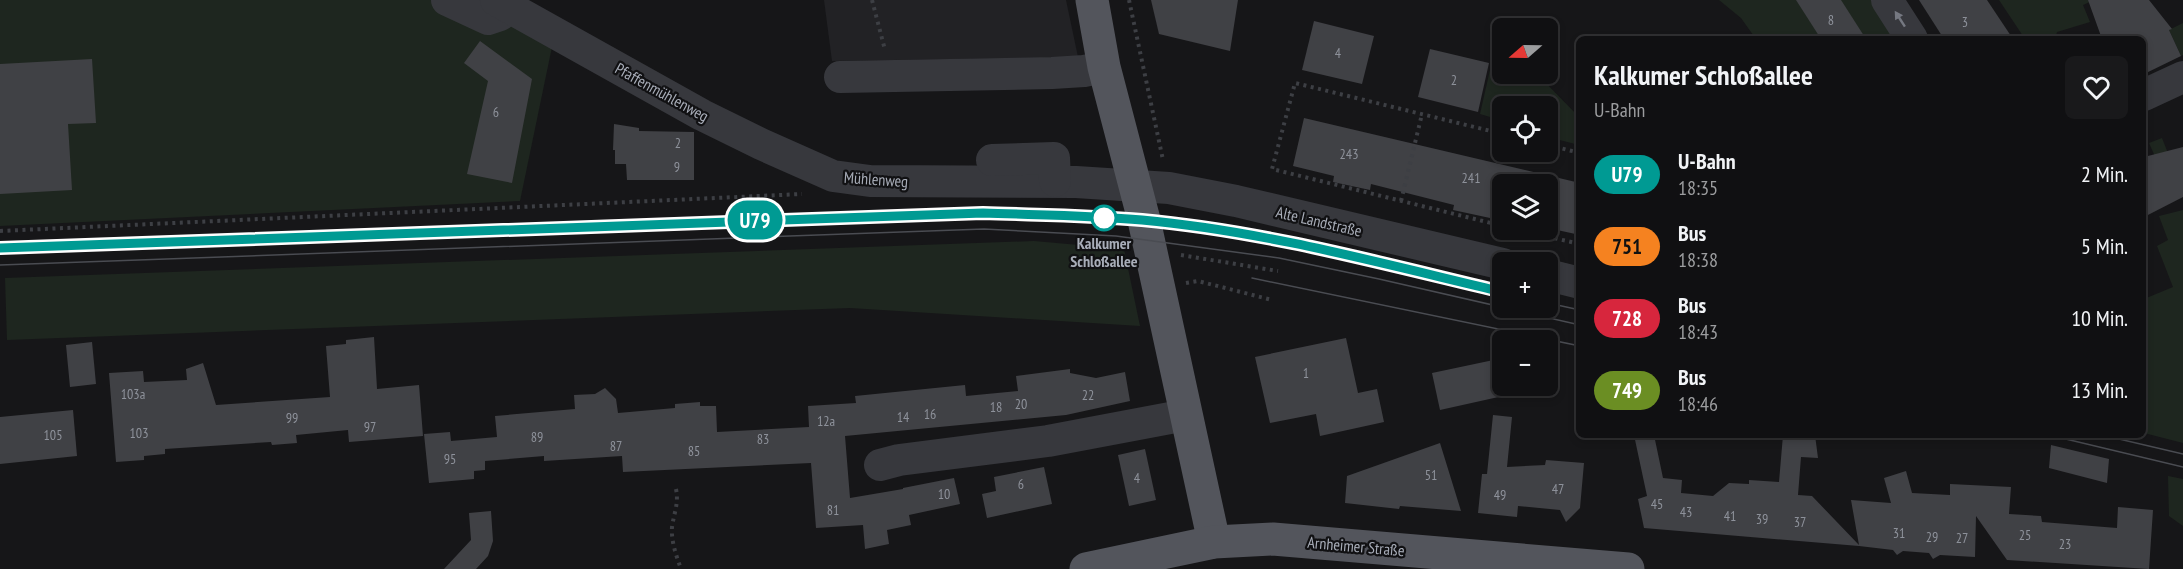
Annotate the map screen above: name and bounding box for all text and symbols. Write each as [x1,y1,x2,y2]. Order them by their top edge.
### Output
house number: 8 [1828,11,1834,29]
one-way arrow [1894,11,1905,28]
house number: 3 [1962,13,1968,31]
north arrow [1492,18,1558,84]
map controls [1492,18,1558,396]
house number: 4 [1335,44,1342,62]
text: Kalkumer Schloßallee [1594,56,1813,93]
button: heart [2065,56,2128,119]
street label: Pfaffenmühlenweg [612,58,712,126]
house number: 2 [1451,71,1457,89]
button: locate [1492,96,1558,162]
text: U-Bahn [1594,97,1645,123]
house number: 6 [493,103,499,121]
house number: 2 [675,134,681,152]
house number: 243 [1340,145,1358,163]
text: U-Bahn [1678,147,1736,175]
house number: 9 [674,158,680,176]
text: 2 Min. [2081,160,2128,188]
text: U79 [1612,161,1642,188]
street label: Mühlenweg [843,167,909,191]
house number: 241 [1462,169,1480,187]
button: layers [1492,174,1558,240]
text: 18:35 [1678,175,1718,201]
line badge: U79 [720,200,789,240]
street label: Alte Landstraße [1274,201,1364,241]
marker: Kalkumer Schloßallee [1091,205,1117,231]
text: U79 [740,207,770,234]
text: Bus [1678,219,1706,247]
text: 5 Min. [2081,232,2128,260]
place label: Kalkumer Schloßallee [1070,233,1138,271]
text: 751 [1612,233,1642,260]
text: 18:38 [1678,247,1718,273]
button: + [1492,252,1558,318]
text: Bus [1678,291,1706,319]
text: 10 Min. [2071,304,2128,332]
text: 728 [1612,305,1642,332]
text: 18:43 [1678,319,1718,345]
button: − [1492,330,1558,396]
text: Bus [1678,363,1706,391]
house number: 1 [1303,364,1309,382]
text: 13 Min. [2071,376,2128,404]
text: 749 [1612,377,1642,404]
house number: 103a [121,385,145,403]
house number: 22 [1082,386,1094,404]
text: 18:46 [1678,391,1718,417]
house number: 20 [1015,395,1027,413]
house number: 18 [990,398,1002,416]
house number: 16 [924,405,936,423]
house number: 14 [897,408,910,426]
house number: 99 [286,409,298,427]
house number: 12a [817,412,835,430]
house number: 97 [364,418,376,436]
house number: 103 [130,424,148,442]
house number: 105 [44,426,62,444]
house number: 89 [531,428,543,446]
house number: 83 [757,430,769,448]
house number: 87 [610,437,622,455]
house number: 85 [688,442,700,460]
house number: 95 [444,450,456,468]
house number: 51 [1425,466,1437,484]
house number: 4 [1134,469,1141,487]
house number: 6 [1018,475,1024,493]
house number: 47 [1552,480,1564,498]
house number: 10 [938,485,950,503]
house number: 49 [1494,486,1506,504]
house number: 45 [1651,495,1663,513]
house number: 81 [827,501,839,519]
house number: 43 [1680,503,1692,521]
house number: 41 [1724,507,1736,525]
house number: 39 [1756,510,1768,528]
house number: 37 [1794,513,1806,531]
house number: 31 [1893,524,1905,542]
house number: 25 [2019,526,2031,544]
house number: 29 [1926,528,1938,546]
house number: 27 [1956,529,1968,547]
street label: Arnheimer Straße [1307,532,1405,560]
house number: 23 [2059,535,2071,553]

